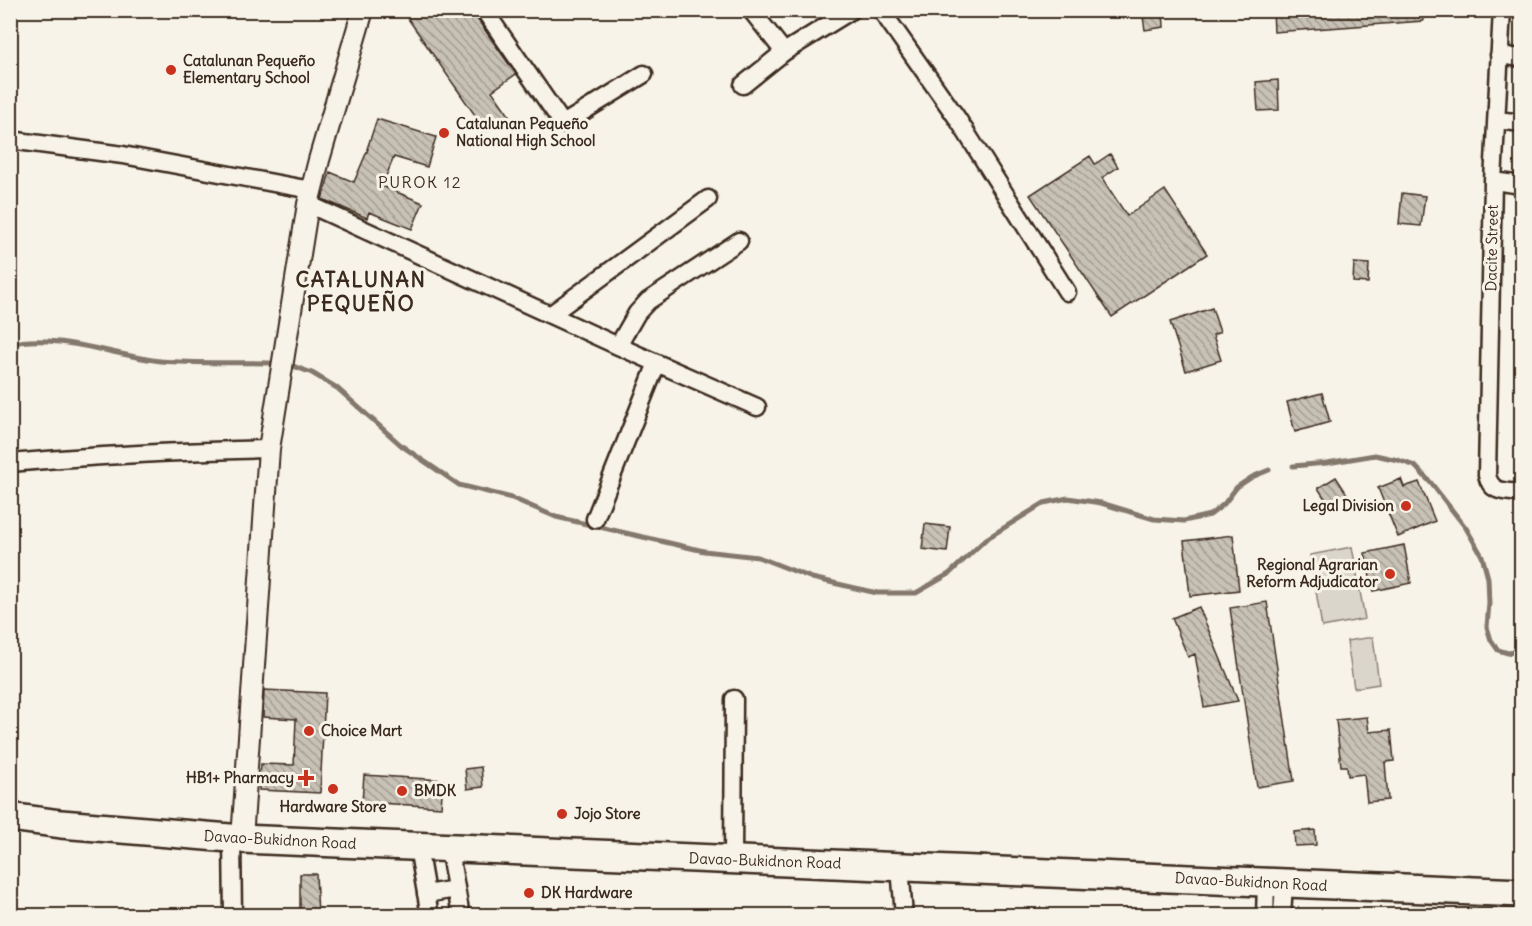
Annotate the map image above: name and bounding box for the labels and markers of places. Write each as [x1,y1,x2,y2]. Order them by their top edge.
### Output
place label: Catalunan Pequeño Elementary School [183,51,316,88]
marker: Catalunan Pequeño Elementary School [164,63,178,77]
place label: Catalunan Pequeño National High School [456,114,595,151]
marker: Catalunan Pequeño National High School [437,126,451,140]
place label: Legal Division [1302,496,1394,516]
marker: Legal Division [1399,499,1413,513]
place label: Regional Agrarian Reform Adjudicator [1246,555,1379,591]
marker: Regional Agrarian Reform Adjudicator [1383,567,1397,581]
place label: Choice Mart [321,721,403,740]
marker: Choice Mart [302,724,316,738]
place label: HB1+ Pharmacy [186,768,294,788]
marker: HB1+ Pharmacy [299,771,313,785]
place label: BMDK [414,781,457,800]
marker: Hardware Store [326,782,340,796]
marker: BMDK [395,784,409,798]
place label: Hardware Store [279,797,387,816]
place label: Jojo Store [574,804,641,823]
marker: Jojo Store [555,807,569,821]
place label: DK Hardware [541,883,633,902]
marker: DK Hardware [522,886,536,900]

